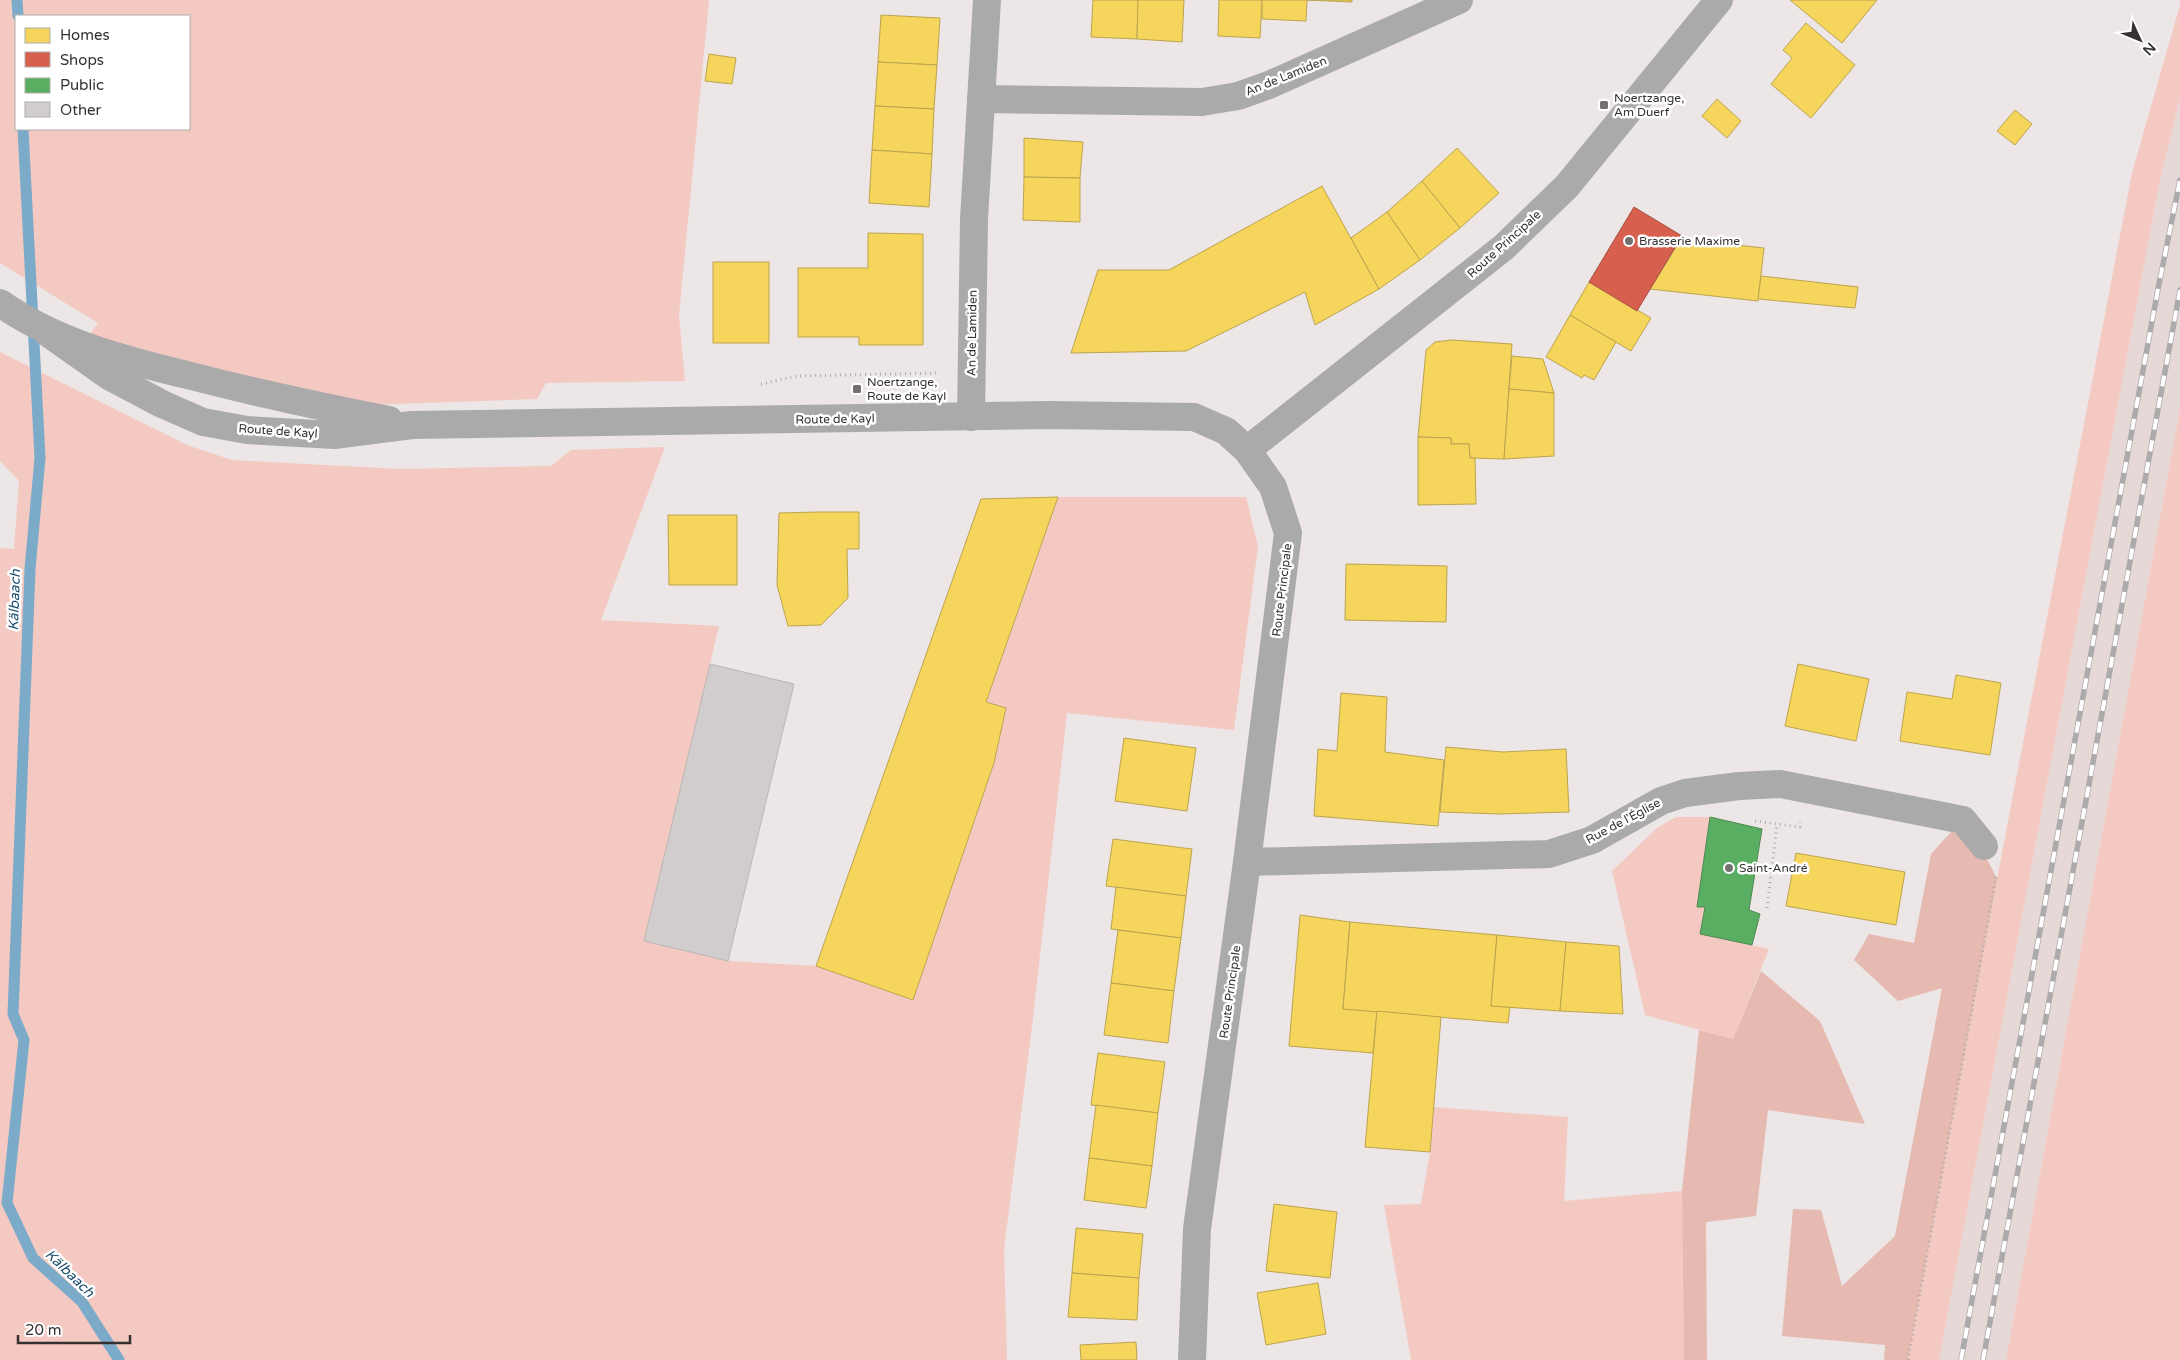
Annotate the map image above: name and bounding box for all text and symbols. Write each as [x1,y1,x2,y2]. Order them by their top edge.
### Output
legend [15,15,190,130]
north arrow [2115,15,2165,65]
text: Homes [60,26,110,44]
text: N [2139,39,2159,59]
text: Shops [60,51,104,69]
street label: An de Lamiden [1243,53,1329,99]
text: Public [60,76,104,94]
place label: Noertzange, Am Duerf [1614,91,1684,119]
marker: Noertzange, Am Duerf [1598,99,1610,111]
text: Other [60,101,102,119]
street label: Route Principale [1464,207,1544,281]
place label: Brasserie Maxime [1639,234,1740,248]
marker: Brasserie Maxime [1623,235,1635,247]
street label: An de Lamiden [964,290,980,376]
place label: Noertzange, Route de Kayl [867,375,946,403]
marker: Noertzange, Route de Kayl [851,383,863,395]
street label: Route de Kayl [795,411,875,427]
street label: Route de Kayl [238,421,318,441]
street label: Route Principale [1269,542,1295,637]
water label: Kälbaach [5,569,24,631]
street label: Rue de l'Église [1583,795,1663,847]
place label: Saint-André [1739,861,1808,875]
marker: Saint-André [1723,862,1735,874]
street label: Route Principale [1217,944,1243,1039]
water label: Kälbaach [42,1246,98,1301]
scale bar [18,1312,130,1344]
text: 20 m [25,1321,62,1339]

